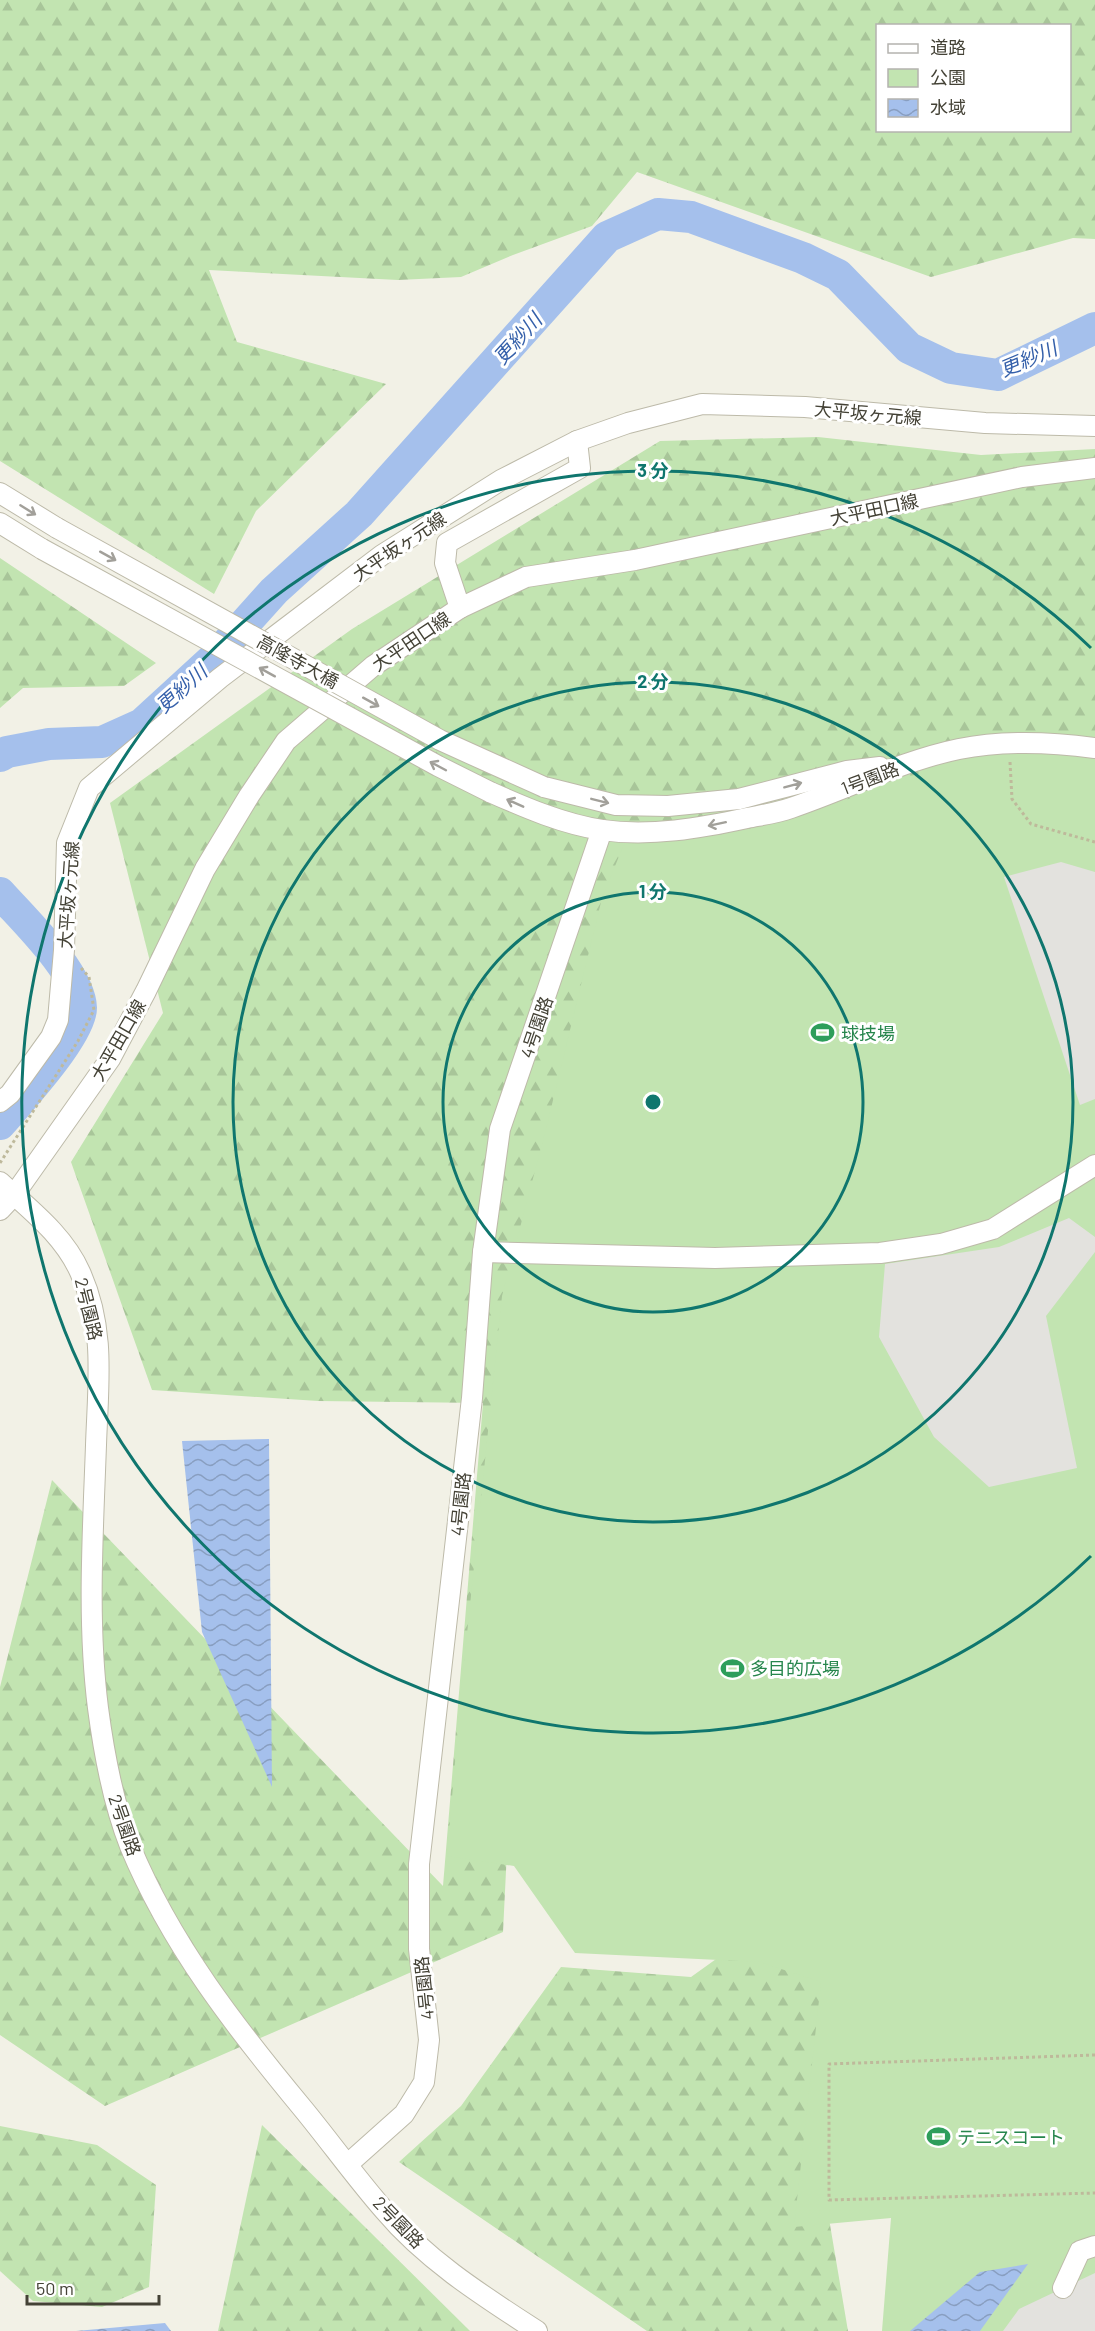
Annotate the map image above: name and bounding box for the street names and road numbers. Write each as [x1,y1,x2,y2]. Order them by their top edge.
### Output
street label: 大平坂ヶ元線 [813,397,923,429]
street label: 大平田口線 [828,489,920,529]
street label: 大平坂ヶ元線 [348,507,450,585]
street label: 大平田口線 [368,607,454,675]
street label: 高隆寺大橋 [253,630,343,692]
street label: 1号園路 [838,757,902,799]
street label: 大平坂ヶ元線 [53,840,83,950]
street label: 4号園路 [515,993,557,1061]
street label: 大平田口線 [86,996,150,1084]
street label: 2号園路 [71,1275,107,1343]
street label: 4号園路 [446,1471,474,1537]
street label: 2号園路 [104,1791,146,1859]
street label: 4号園路 [410,1955,438,2021]
street label: 2号園路 [369,2191,429,2253]

